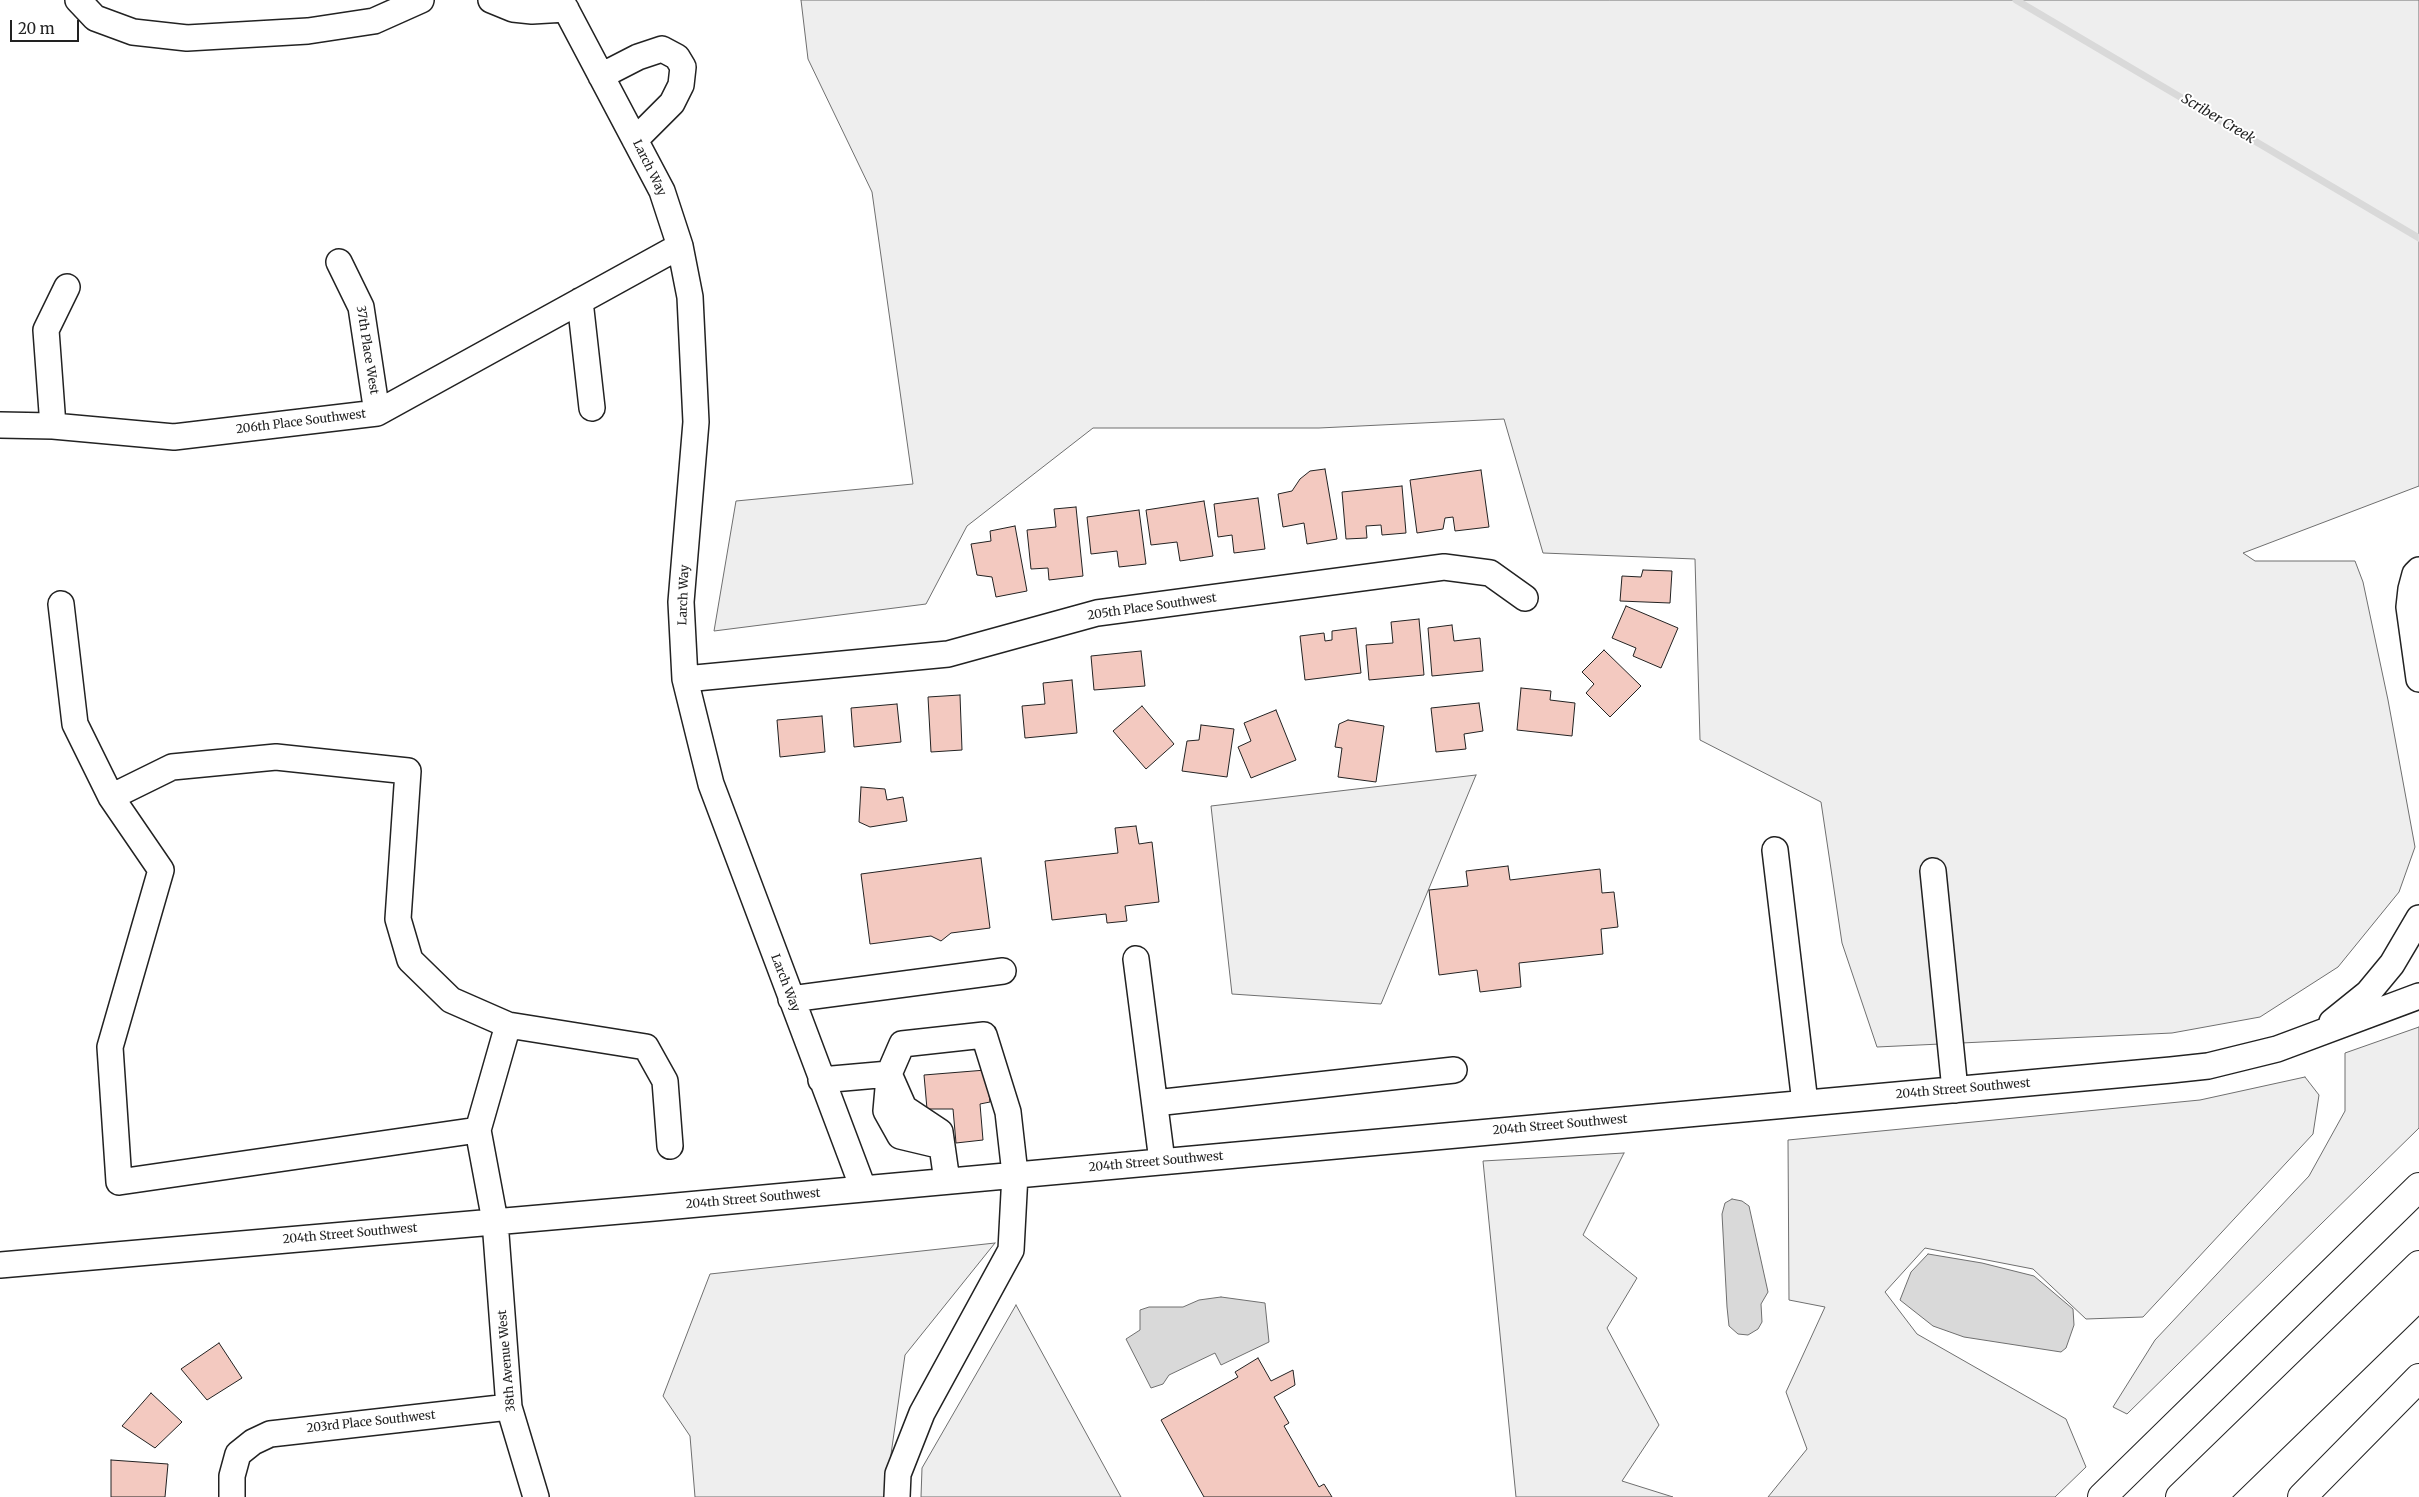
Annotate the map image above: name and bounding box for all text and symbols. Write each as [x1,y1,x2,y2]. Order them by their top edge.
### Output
scale bar [12,10,81,42]
text: 20 m [18,19,55,38]
water label: Scriber Creek [2178,90,2258,148]
street label: Larch Way [629,138,669,198]
street label: 37th Place West [353,305,381,395]
street label: 206th Place Southwest [235,407,367,437]
street label: Larch Way [676,564,692,626]
street label: 205th Place Southwest [1087,591,1217,623]
street label: Larch Way [767,952,803,1014]
street label: 204th Street Southwest [1895,1076,2031,1102]
street label: 204th Street Southwest [1492,1112,1628,1138]
street label: 204th Street Southwest [1088,1149,1224,1175]
street label: 204th Street Southwest [685,1186,821,1212]
street label: 204th Street Southwest [282,1221,418,1247]
street label: 38th Avenue West [495,1309,519,1413]
street label: 203rd Place Southwest [306,1408,436,1436]

